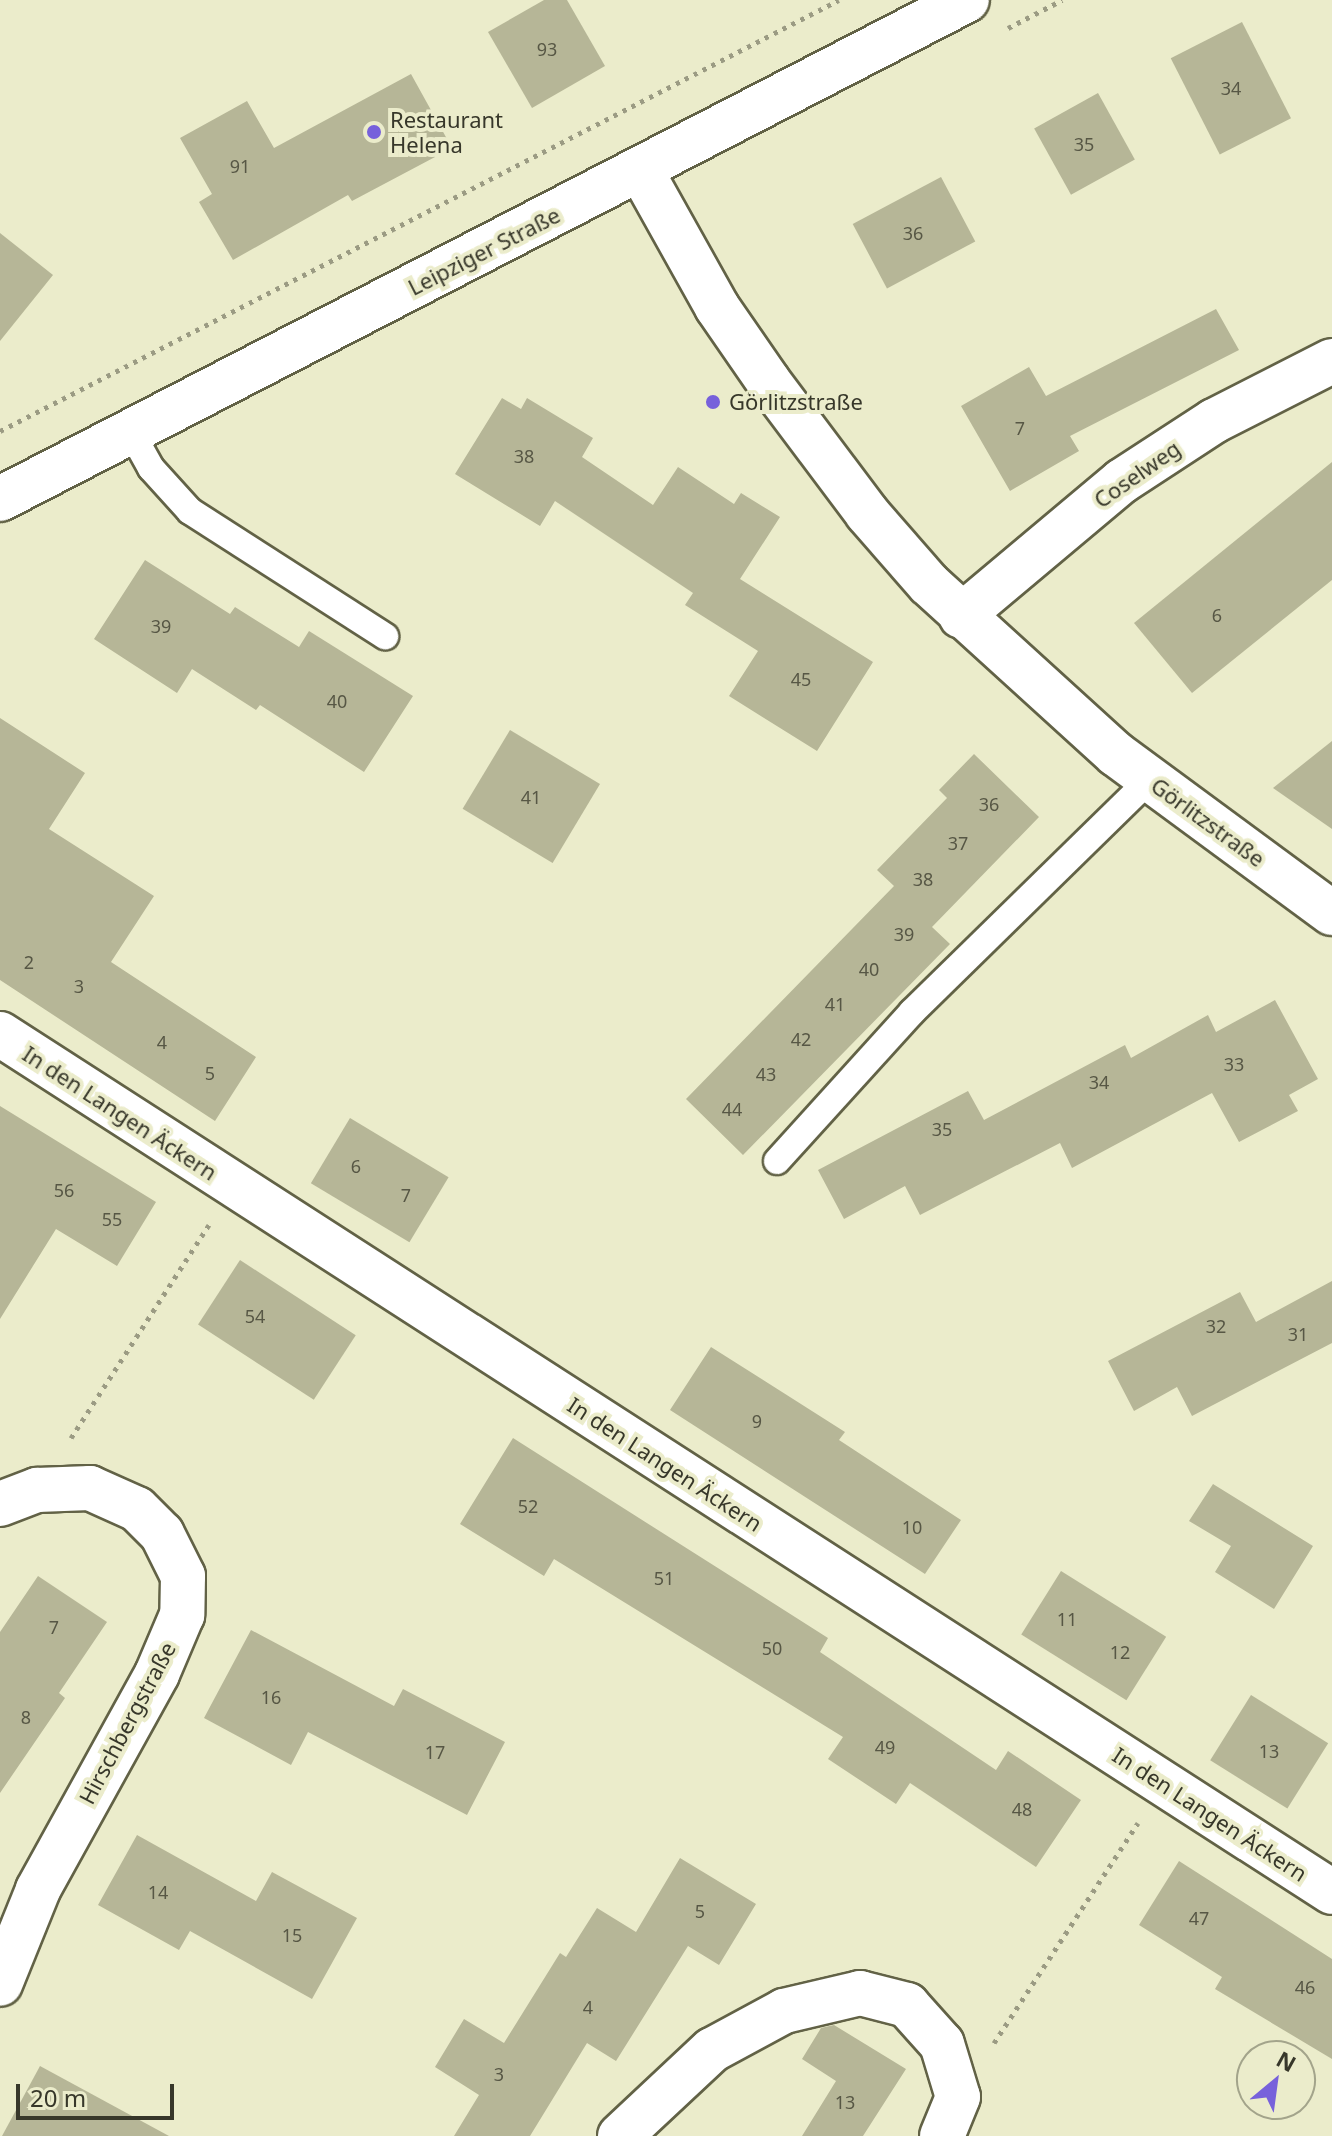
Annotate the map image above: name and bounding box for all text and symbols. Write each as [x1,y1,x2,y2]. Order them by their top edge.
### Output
house number: 93 [537,38,557,60]
house number: 34 [1221,77,1241,99]
place label: Restaurant Helena [390,106,503,158]
marker: Restaurant Helena [365,123,383,141]
house number: 35 [1074,133,1094,155]
house number: 91 [230,155,250,177]
street label: Leipziger Straße [404,201,564,301]
house number: 36 [903,222,923,244]
place label: Görlitzstraße [729,389,863,415]
marker: Görlitzstraße [704,393,722,411]
house number: 7 [1015,417,1025,439]
street label: Coselweg [1089,435,1185,513]
house number: 38 [514,445,534,467]
house number: 6 [1212,604,1222,626]
house number: 39 [151,615,171,637]
house number: 45 [791,668,811,690]
house number: 40 [327,690,347,712]
street label: Görlitzstraße [1146,772,1270,872]
house number: 41 [521,786,541,808]
house number: 36 [979,793,999,815]
house number: 37 [948,832,968,854]
house number: 38 [913,868,933,890]
house number: 39 [894,923,914,945]
house number: 2 [24,951,34,973]
house number: 40 [859,958,879,980]
house number: 3 [74,975,84,997]
house number: 41 [825,993,845,1015]
house number: 42 [791,1028,811,1050]
house number: 4 [157,1031,167,1053]
street label: In den Langen Äckern [18,1040,222,1186]
house number: 33 [1224,1053,1244,1075]
house number: 5 [205,1062,215,1084]
house number: 43 [756,1063,776,1085]
house number: 34 [1089,1071,1109,1093]
house number: 44 [722,1098,742,1120]
house number: 35 [932,1118,952,1140]
house number: 6 [351,1155,361,1177]
house number: 56 [54,1179,74,1201]
house number: 7 [401,1184,411,1206]
house number: 55 [102,1208,122,1230]
house number: 54 [245,1305,265,1327]
house number: 32 [1206,1315,1226,1337]
house number: 31 [1288,1323,1308,1345]
street label: In den Langen Äckern [563,1391,767,1537]
house number: 9 [752,1410,762,1432]
house number: 52 [518,1495,538,1517]
house number: 10 [902,1516,922,1538]
house number: 51 [654,1567,674,1589]
house number: 11 [1057,1608,1077,1630]
house number: 7 [49,1616,59,1638]
street label: Hirschbergstraße [73,1637,181,1809]
house number: 50 [762,1637,782,1659]
house number: 12 [1110,1641,1130,1663]
house number: 16 [261,1686,281,1708]
house number: 8 [21,1706,31,1728]
house number: 49 [875,1736,895,1758]
house number: 13 [1259,1740,1279,1762]
house number: 17 [425,1741,445,1763]
street label: In den Langen Äckern [1108,1741,1312,1887]
house number: 48 [1012,1798,1032,1820]
house number: 14 [148,1881,168,1903]
house number: 5 [695,1900,705,1922]
house number: 47 [1189,1907,1209,1929]
house number: 15 [282,1924,302,1946]
house number: 46 [1295,1976,1315,1998]
house number: 4 [583,1996,593,2018]
north arrow [1236,2040,1316,2120]
text: N [1272,2043,1302,2078]
house number: 3 [494,2063,504,2085]
scale bar [20,2068,178,2118]
text: 20 m [30,2081,86,2114]
house number: 13 [835,2091,855,2113]

